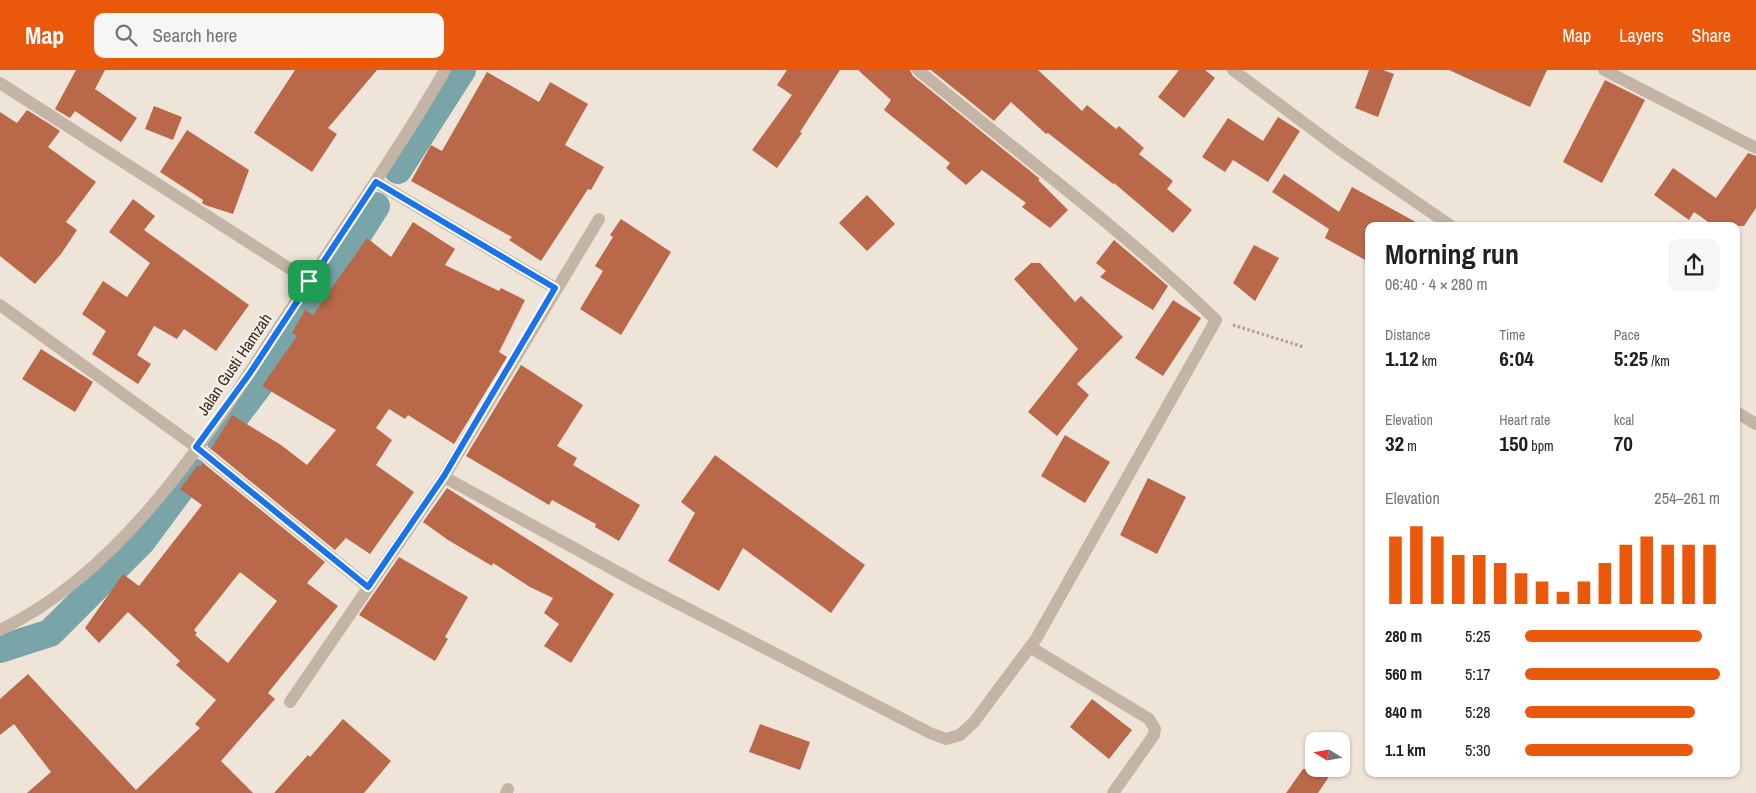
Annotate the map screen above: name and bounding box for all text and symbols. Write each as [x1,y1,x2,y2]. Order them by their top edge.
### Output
search box [94,13,444,58]
text: Map [25,19,64,51]
icon: search [112,21,140,49]
text: Search here [152,22,237,48]
text: Map [1563,23,1591,48]
text: Layers [1619,23,1664,48]
text: Share [1692,23,1731,48]
text: Morning run [1385,235,1519,273]
button: share [1668,239,1720,291]
pin [288,260,330,302]
icon: arrive [295,267,323,295]
text: 06:40 · 4 × 280 m [1385,273,1488,295]
street label: Jalan Gusti Hamzah [192,309,276,419]
text: Distance [1385,326,1430,344]
text: Time [1499,326,1525,344]
text: Pace [1614,326,1640,344]
text: 1.12 [1385,344,1419,373]
text: 6:04 [1499,344,1534,373]
text: 5:25 [1614,344,1648,373]
text: km [1419,352,1437,370]
text: /km [1648,352,1670,370]
text: Elevation [1385,411,1433,429]
text: Heart rate [1499,411,1550,429]
text: kcal [1614,411,1634,429]
text: 32 [1385,429,1404,458]
text: 150 [1499,429,1528,458]
text: 70 [1614,429,1633,458]
text: m [1404,437,1417,455]
text: bpm [1528,437,1554,455]
text: Elevation [1385,487,1440,509]
text: 254–261 m [1654,487,1720,509]
text: 280 m [1385,625,1422,647]
text: 5:25 [1465,625,1491,647]
text: 560 m [1385,663,1422,685]
text: 5:17 [1465,663,1491,685]
text: 840 m [1385,701,1422,723]
text: 5:28 [1465,701,1491,723]
north arrow [1305,732,1350,778]
map controls [1305,732,1350,777]
text: 1.1 km [1385,739,1426,761]
text: 5:30 [1465,739,1491,761]

